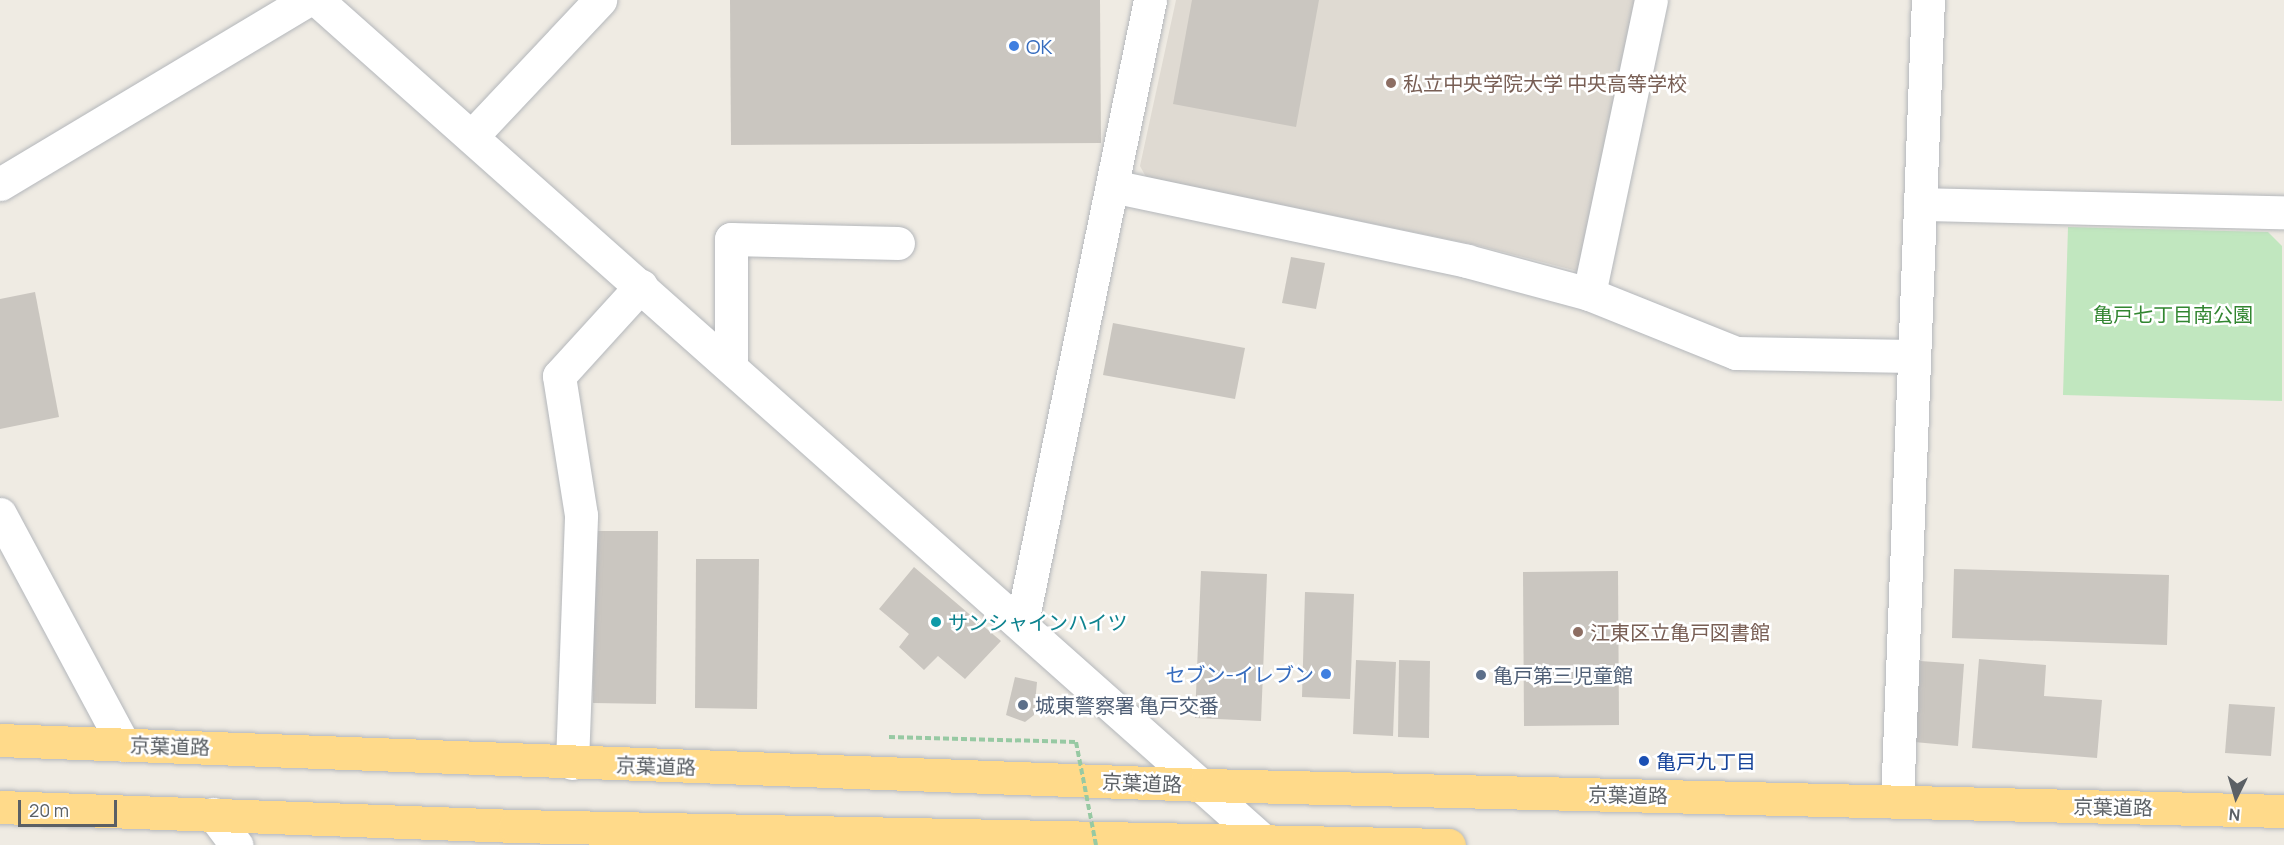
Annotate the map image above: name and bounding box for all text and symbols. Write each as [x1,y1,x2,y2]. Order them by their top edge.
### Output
place label: OK [1026,34,1052,58]
marker: OK [1007,39,1021,53]
place label: 私立中央学院大学 中央高等学校 [1403,71,1687,95]
marker: 私立中央学院大学 中央高等学校 [1384,76,1398,90]
park label: 亀戸七丁目南公園 [2093,302,2253,326]
place label: サンシャインハイツ [948,610,1128,634]
marker: サンシャインハイツ [929,615,943,629]
place label: 江東区立亀戸図書館 [1590,620,1770,644]
marker: 江東区立亀戸図書館 [1571,625,1585,639]
place label: セブン-イレブン [1166,662,1314,686]
place label: 亀戸第三児童館 [1493,663,1633,687]
marker: セブン-イレブン [1319,667,1333,681]
marker: 亀戸第三児童館 [1474,668,1488,682]
place label: 城東警察署 亀戸交番 [1035,693,1219,717]
marker: 城東警察署 亀戸交番 [1016,698,1030,712]
street label: 京葉道路 [130,733,210,759]
place label: 亀戸九丁目 [1656,749,1756,773]
street label: 京葉道路 [616,753,696,779]
marker: 亀戸九丁目 [1637,754,1651,768]
north arrow [2206,767,2266,827]
street label: 京葉道路 [1102,770,1182,796]
street label: 京葉道路 [1588,782,1668,808]
scale bar [21,788,120,826]
street label: 京葉道路 [2073,794,2153,820]
text: 20 m [29,798,69,822]
text: N [2228,803,2241,826]

